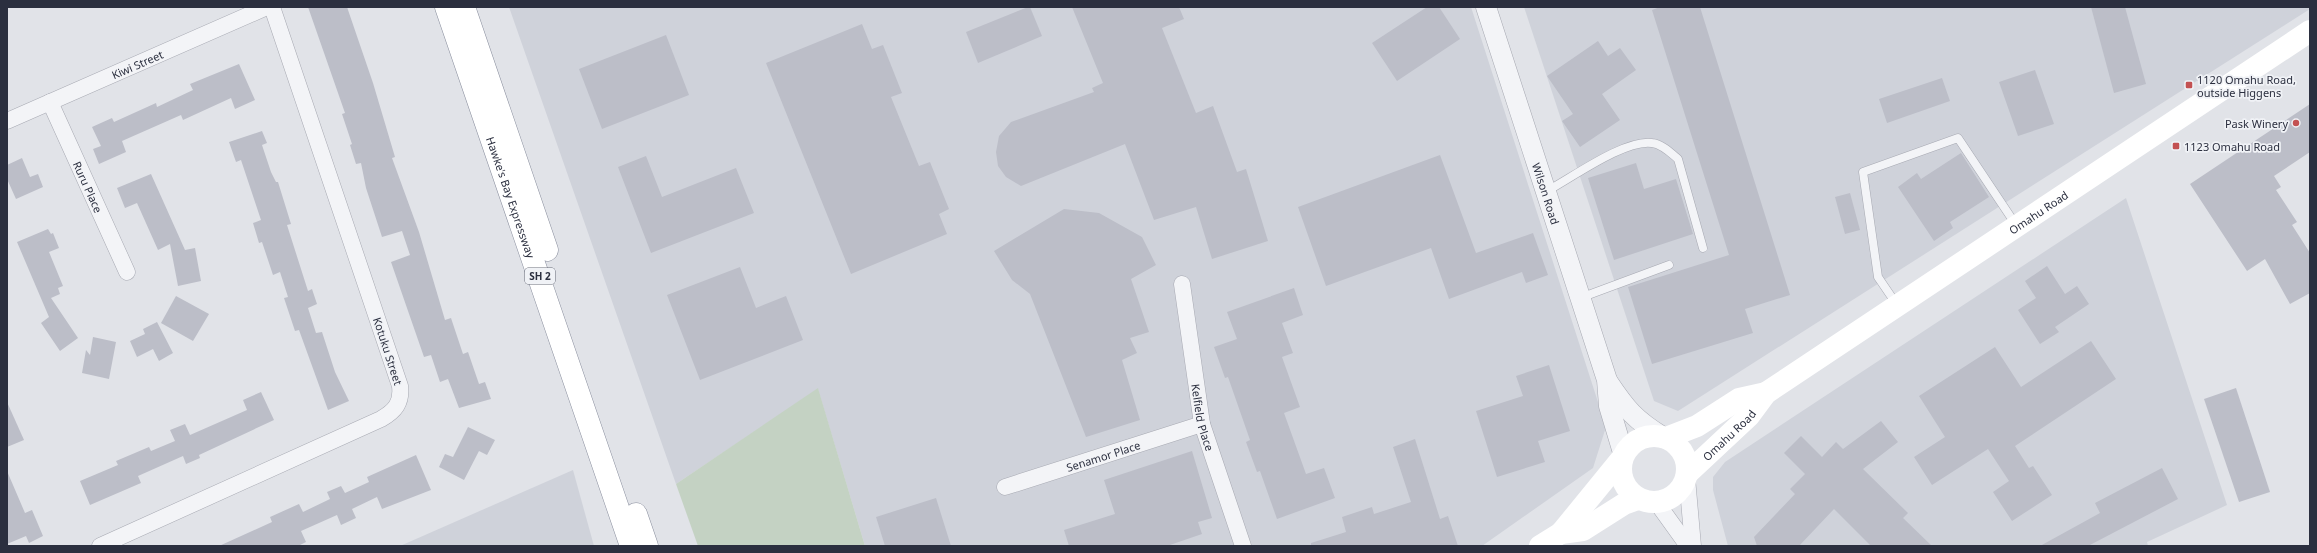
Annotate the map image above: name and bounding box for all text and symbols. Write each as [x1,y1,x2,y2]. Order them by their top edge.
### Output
street label: Kiwi Street [109,46,165,82]
place label: 1120 Omahu Road, outside Higgens [2197,72,2296,100]
marker: 1120 Omahu Road, outside Higgens [2184,80,2194,90]
place label: Pask Winery [2225,116,2288,131]
marker: Pask Winery [2291,118,2301,128]
street label: Hawke's Bay Expressway [483,134,539,260]
place label: 1123 Omahu Road [2184,139,2280,154]
marker: 1123 Omahu Road [2171,141,2181,151]
street label: Ruru Place [70,159,107,215]
street label: Wilson Road [1529,161,1563,226]
street label: Omahu Road [2006,187,2071,237]
road number: SH 2 [525,268,555,284]
street label: Kotuku Street [370,315,406,387]
street label: Kelfield Place [1189,383,1218,453]
street label: Omahu Road [1699,406,1759,463]
street label: Senamor Place [1064,437,1142,474]

